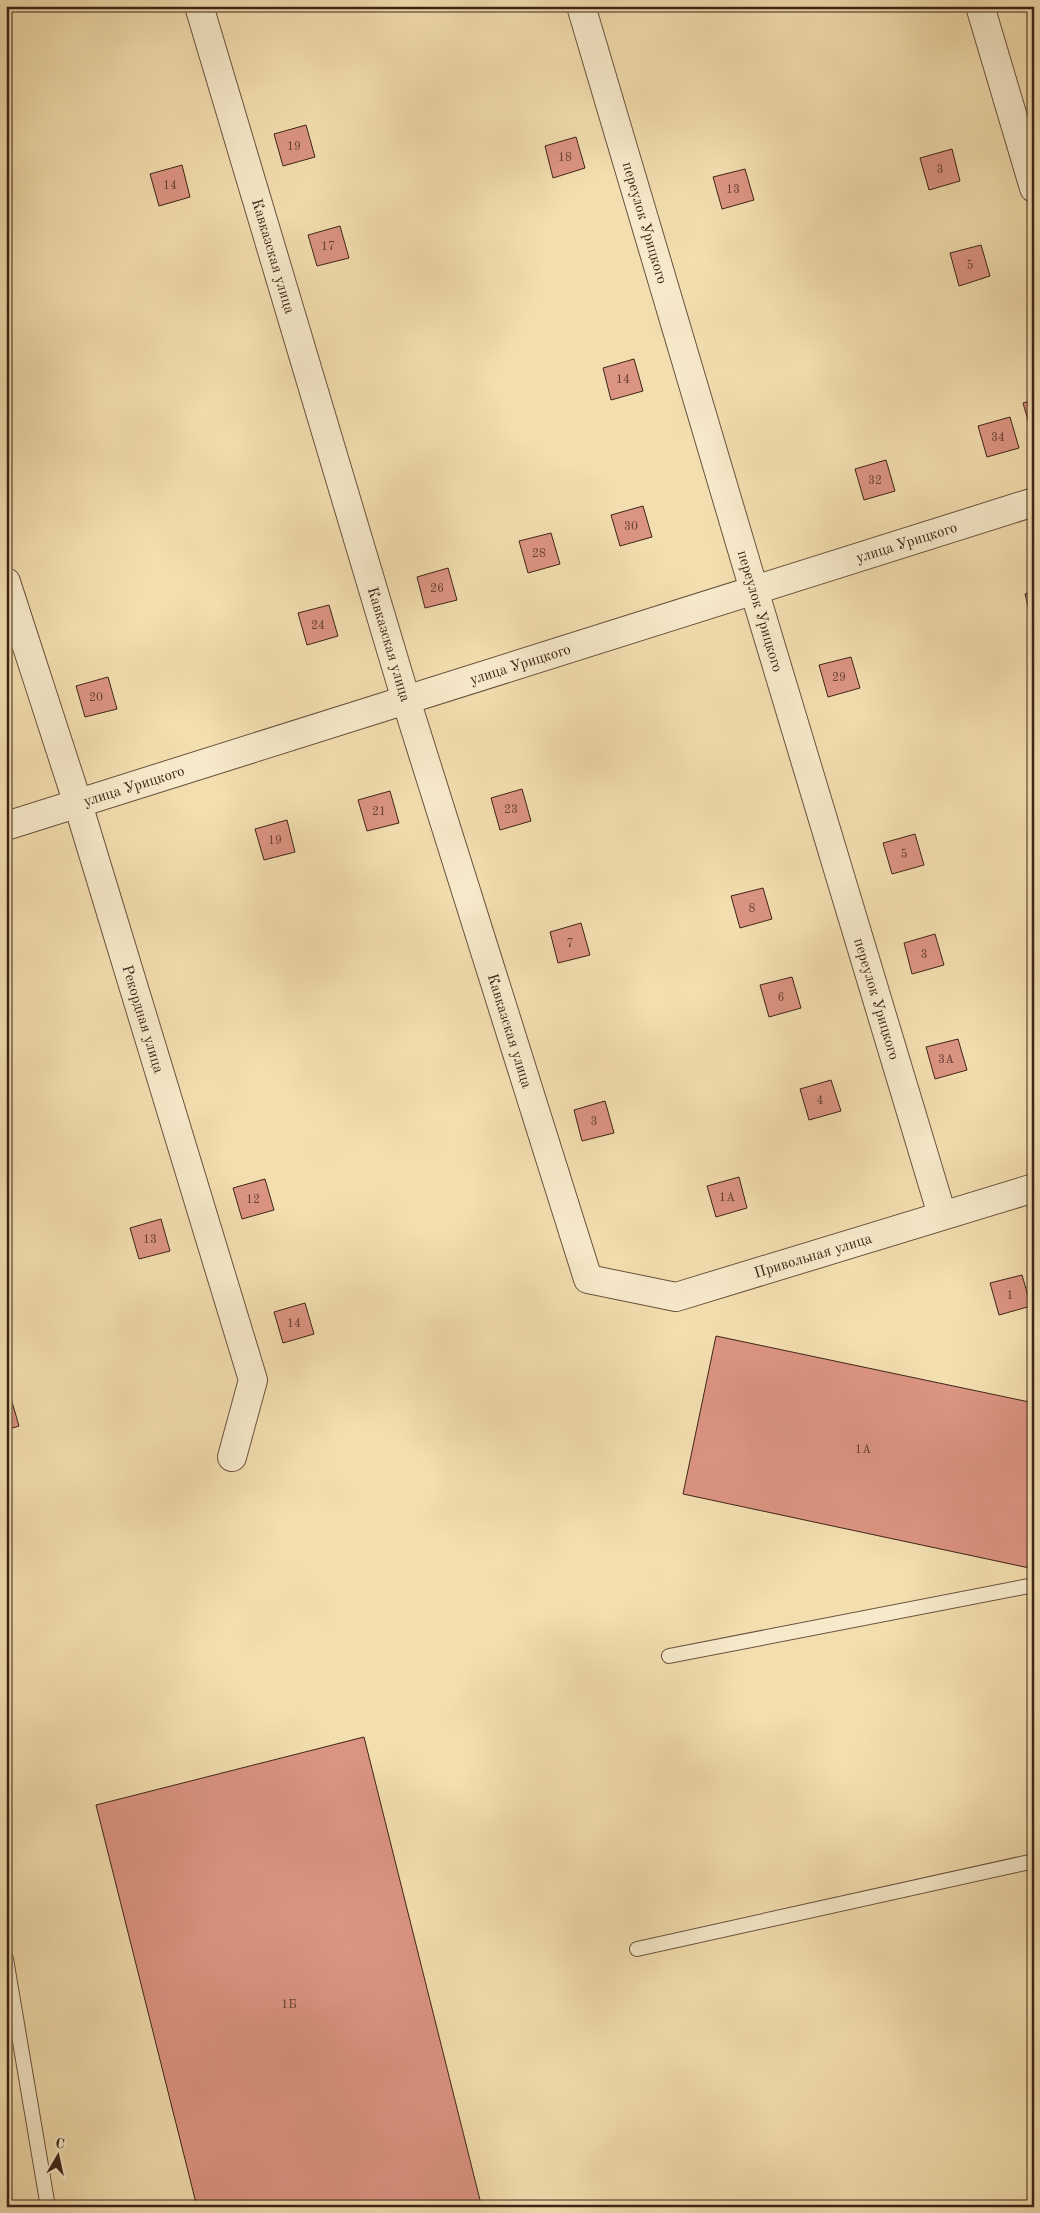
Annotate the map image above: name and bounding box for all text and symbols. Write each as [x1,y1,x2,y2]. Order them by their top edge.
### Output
house number: 19 [287,141,301,153]
house number: 18 [558,152,572,164]
street label: переулок Урицкого [619,160,669,286]
house number: 3 [937,164,943,176]
house number: 14 [163,180,177,192]
house number: 13 [726,184,740,196]
street label: Кавказская улица [248,197,297,316]
house number: 17 [321,241,335,253]
house number: 5 [967,259,974,272]
house number: 14 [616,374,630,386]
house number: 34 [991,432,1005,444]
house number: 32 [868,475,882,487]
house number: 30 [624,521,638,533]
street label: улица Урицкого [854,521,959,567]
house number: 28 [532,548,546,560]
street label: переулок Урицкого [734,549,784,674]
house number: 26 [430,583,444,595]
street label: Кавказская улица [364,586,412,704]
house number: 24 [311,620,325,632]
street label: улица Урицкого [468,642,573,688]
house number: 29 [832,672,846,684]
house number: 20 [89,692,103,704]
street label: улица Урицкого [82,764,187,810]
house number: 23 [504,804,518,816]
house number: 21 [372,806,386,818]
house number: 19 [268,835,282,847]
house number: 5 [901,848,908,861]
house number: 8 [749,903,756,915]
street label: переулок Урицкого [850,937,901,1062]
house number: 7 [567,938,573,950]
house number: 3 [921,949,927,961]
street label: Рекордная улица [118,964,165,1076]
street label: Кавказская улица [484,972,534,1091]
house number: 6 [778,992,785,1004]
house number: 3А [938,1054,954,1066]
house number: 4 [817,1095,824,1107]
house number: 3 [591,1116,597,1128]
house number: 1А [719,1192,735,1204]
house number: 12 [246,1194,260,1206]
street label: Привольная улица [753,1232,874,1282]
house number: 13 [143,1234,157,1246]
house number: 1 [1007,1290,1013,1302]
house number: 14 [287,1318,301,1330]
house number: 1А [855,1444,871,1456]
house number: 1Б [281,1999,297,2011]
north arrow [32,2130,82,2180]
text: С [54,2137,66,2152]

